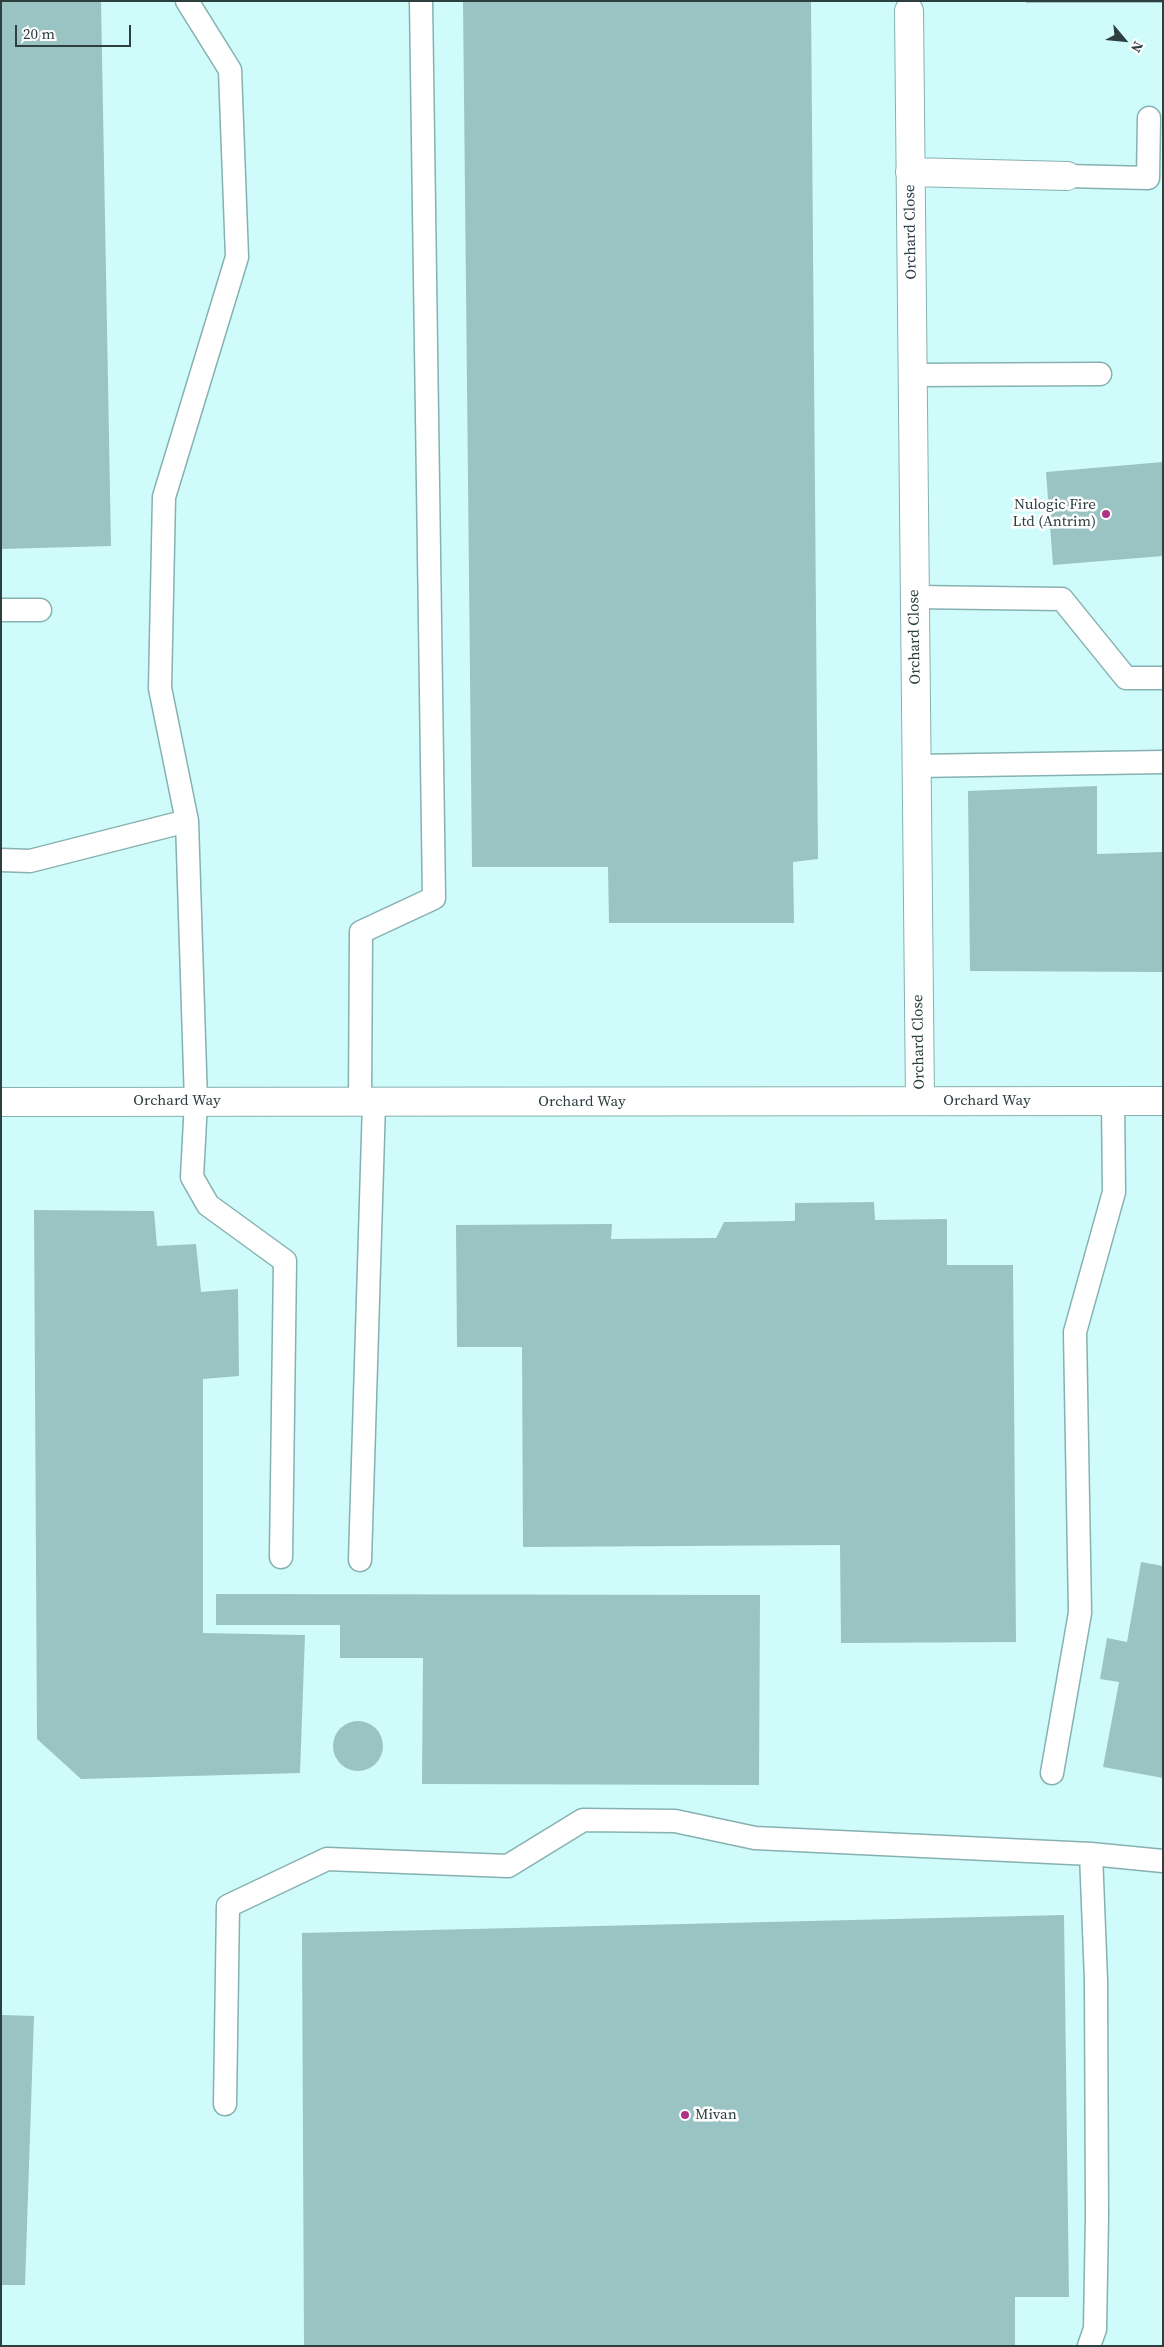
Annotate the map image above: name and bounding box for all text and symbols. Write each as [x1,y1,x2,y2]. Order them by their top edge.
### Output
scale bar [18,15,134,47]
north arrow [1099,15,1149,65]
text: 20 m [23,23,55,44]
text: N [1126,38,1148,56]
street label: Orchard Close [901,184,921,280]
place label: Nulogic Fire Ltd (Antrim) [1013,496,1096,531]
marker: Nulogic Fire Ltd (Antrim) [1100,508,1112,520]
street label: Orchard Close [905,589,925,685]
street label: Orchard Close [909,994,929,1090]
street label: Orchard Way [133,1092,221,1110]
street label: Orchard Way [943,1092,1031,1110]
street label: Orchard Way [538,1093,626,1111]
place label: Mivan [695,2106,737,2124]
marker: Mivan [679,2109,691,2121]

